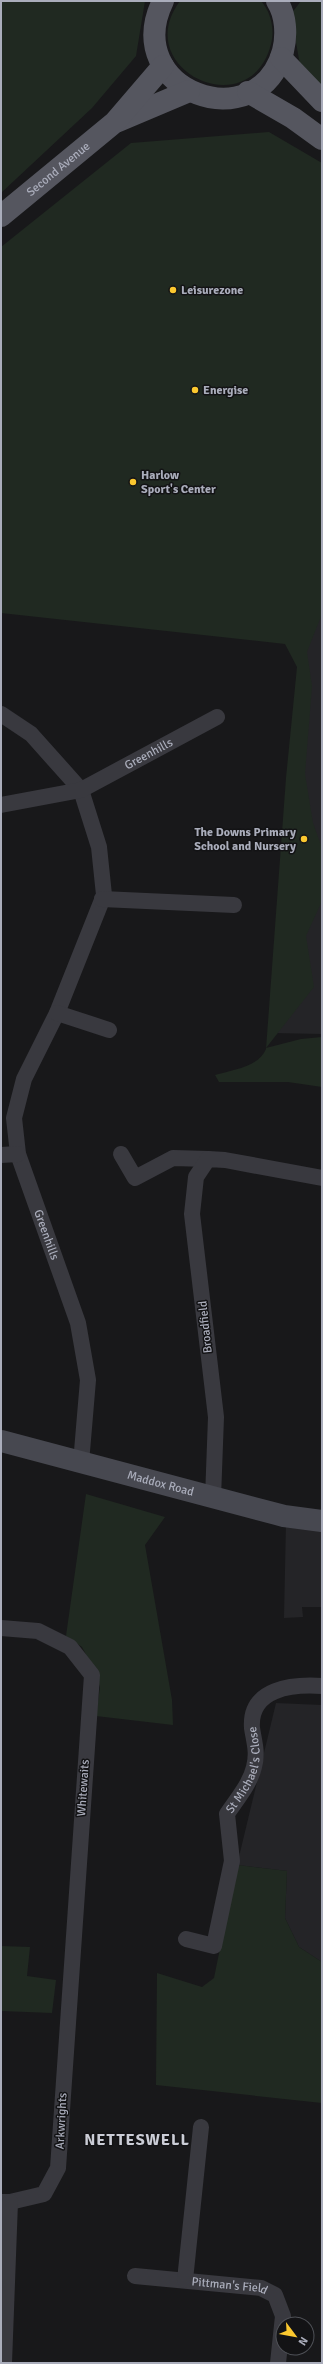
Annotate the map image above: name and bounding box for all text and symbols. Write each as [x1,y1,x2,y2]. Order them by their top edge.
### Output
street label: Second Avenue [24,139,93,200]
place label: Leisurezone [181,283,243,298]
marker: Leisurezone [168,285,178,295]
place label: Energise [203,383,248,398]
marker: Energise [190,385,200,395]
place label: Harlow Sport's Center [141,468,216,497]
marker: Harlow Sport's Center [128,477,138,487]
street label: Greenhills [122,735,175,773]
place label: The Downs Primary School and Nursery [194,825,296,854]
marker: The Downs Primary School and Nursery [299,834,309,844]
street label: Greenhills [30,1208,62,1262]
street label: Broadfield [195,1300,216,1354]
street label: Maddox Road [125,1468,195,1500]
street label: St Michael's Close [223,1726,264,1816]
street label: Whitewaits [74,1759,93,1817]
street label: Arkwrights [53,2092,70,2150]
district label: NETTESWELL [84,2130,190,2150]
street label: Pittman's Field [191,2274,270,2298]
north arrow [275,2316,315,2356]
text: N [296,2334,311,2348]

